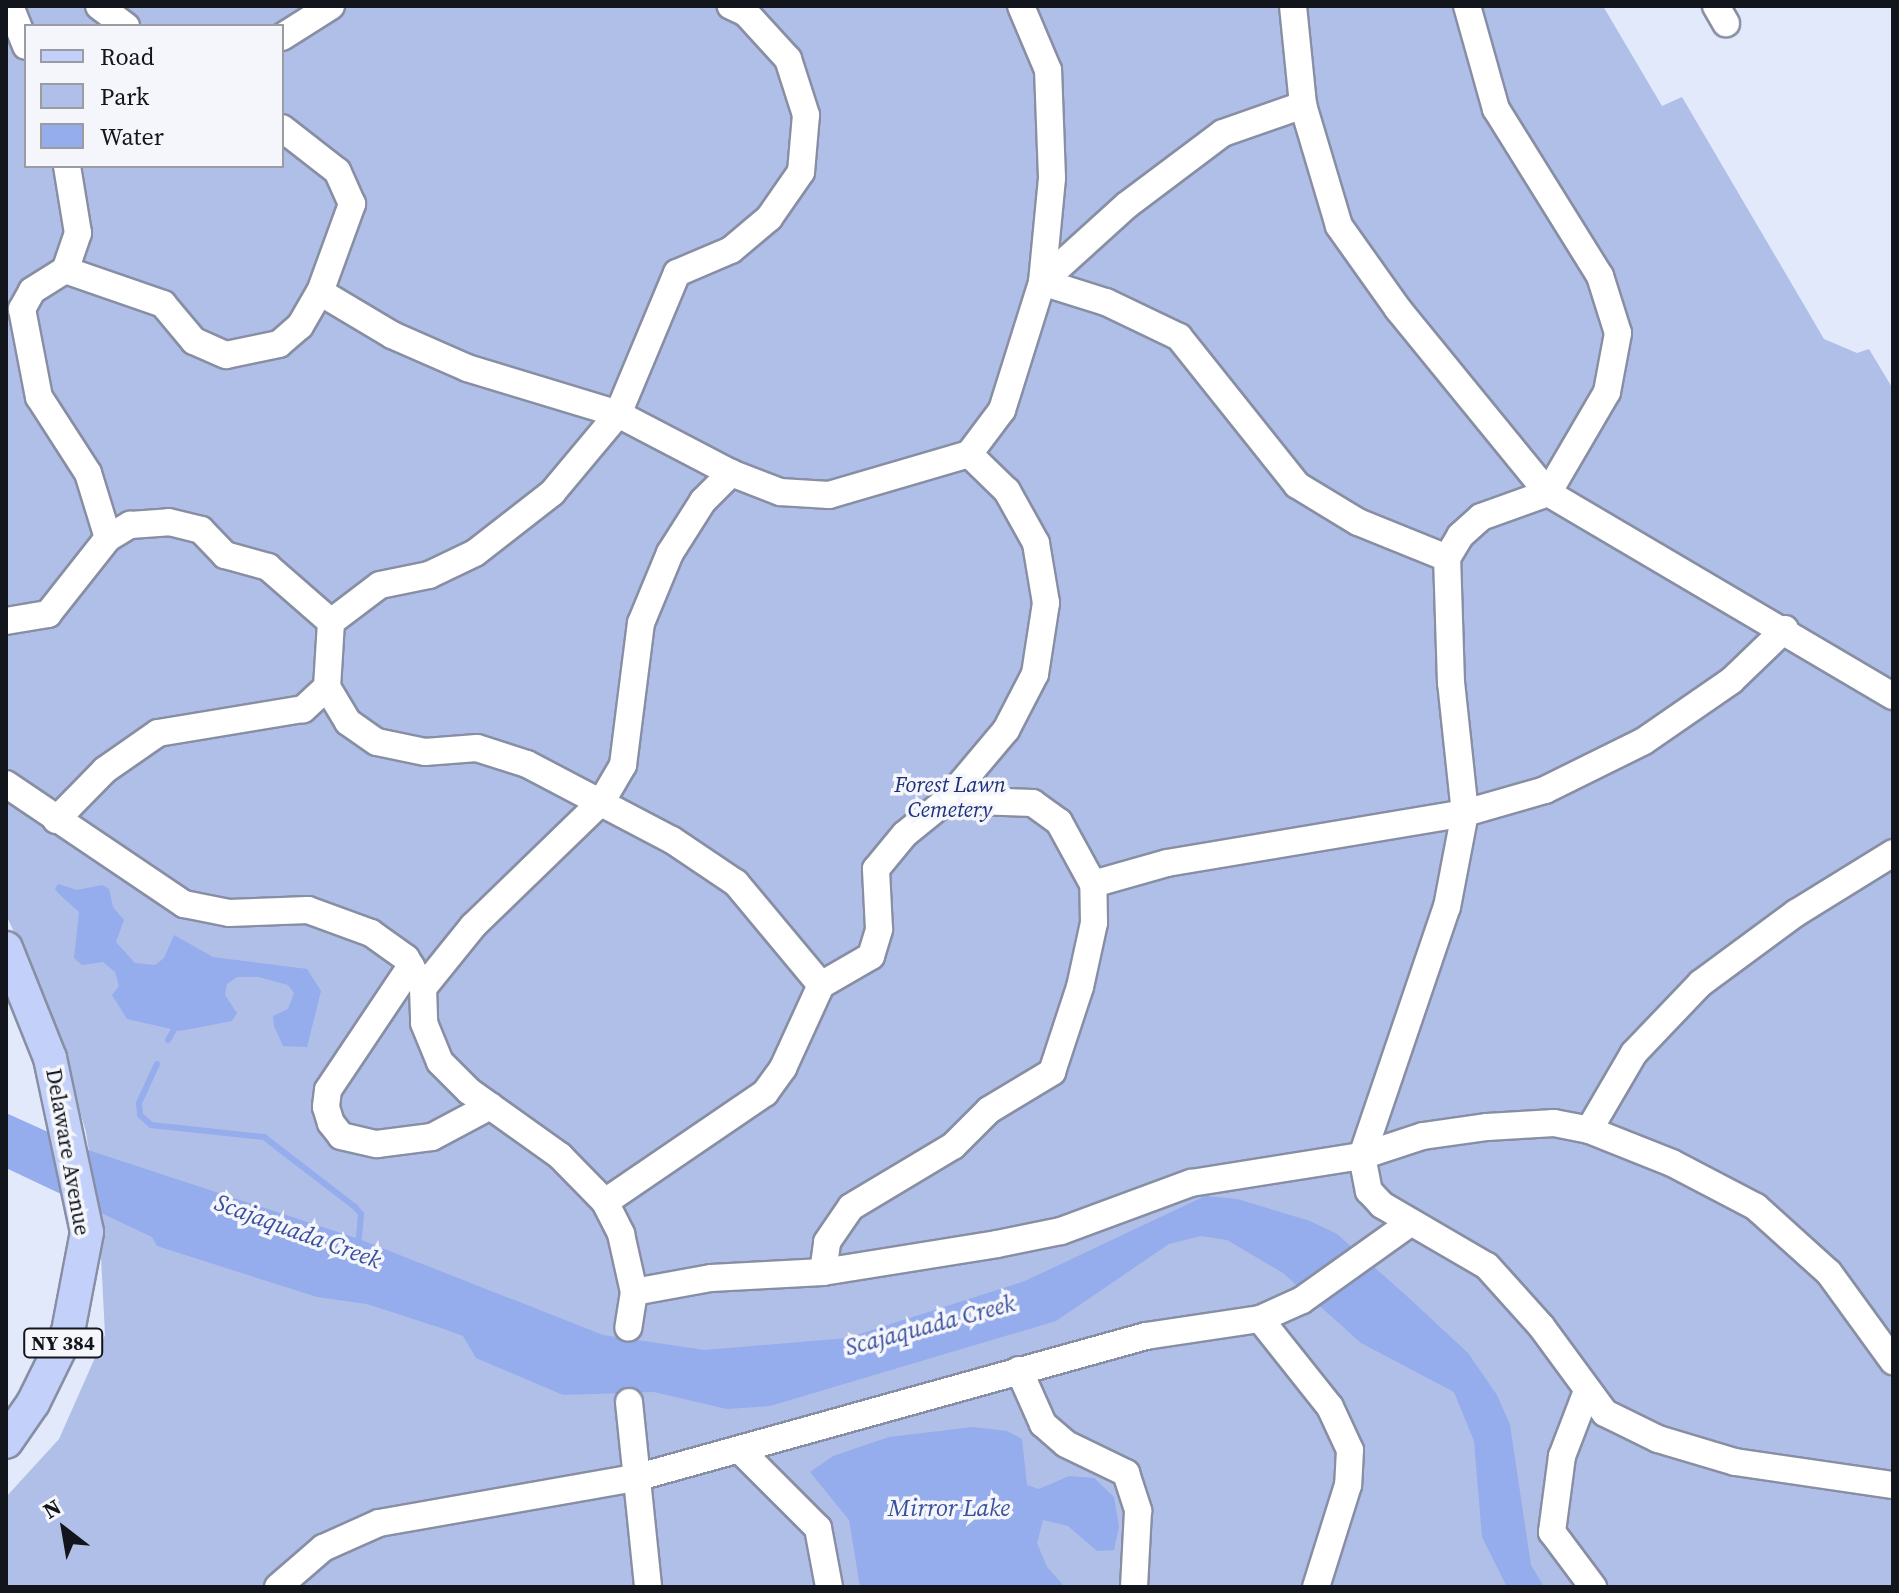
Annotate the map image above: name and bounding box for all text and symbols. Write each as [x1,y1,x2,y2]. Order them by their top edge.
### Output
legend [24,24,284,168]
text: Road [100,40,154,73]
text: Park [100,80,149,113]
text: Water [100,120,164,153]
park label: Forest Lawn Cemetery [894,771,1006,822]
street label: Delaware Avenue [40,1067,96,1237]
water label: Scajaquada Creek [211,1188,385,1274]
water label: Scajaquada Creek [842,1288,1018,1362]
road number: NY 384 [23,1327,103,1359]
north arrow [24,1489,104,1569]
text: N [37,1491,66,1525]
water label: Mirror Lake [888,1494,1010,1522]

